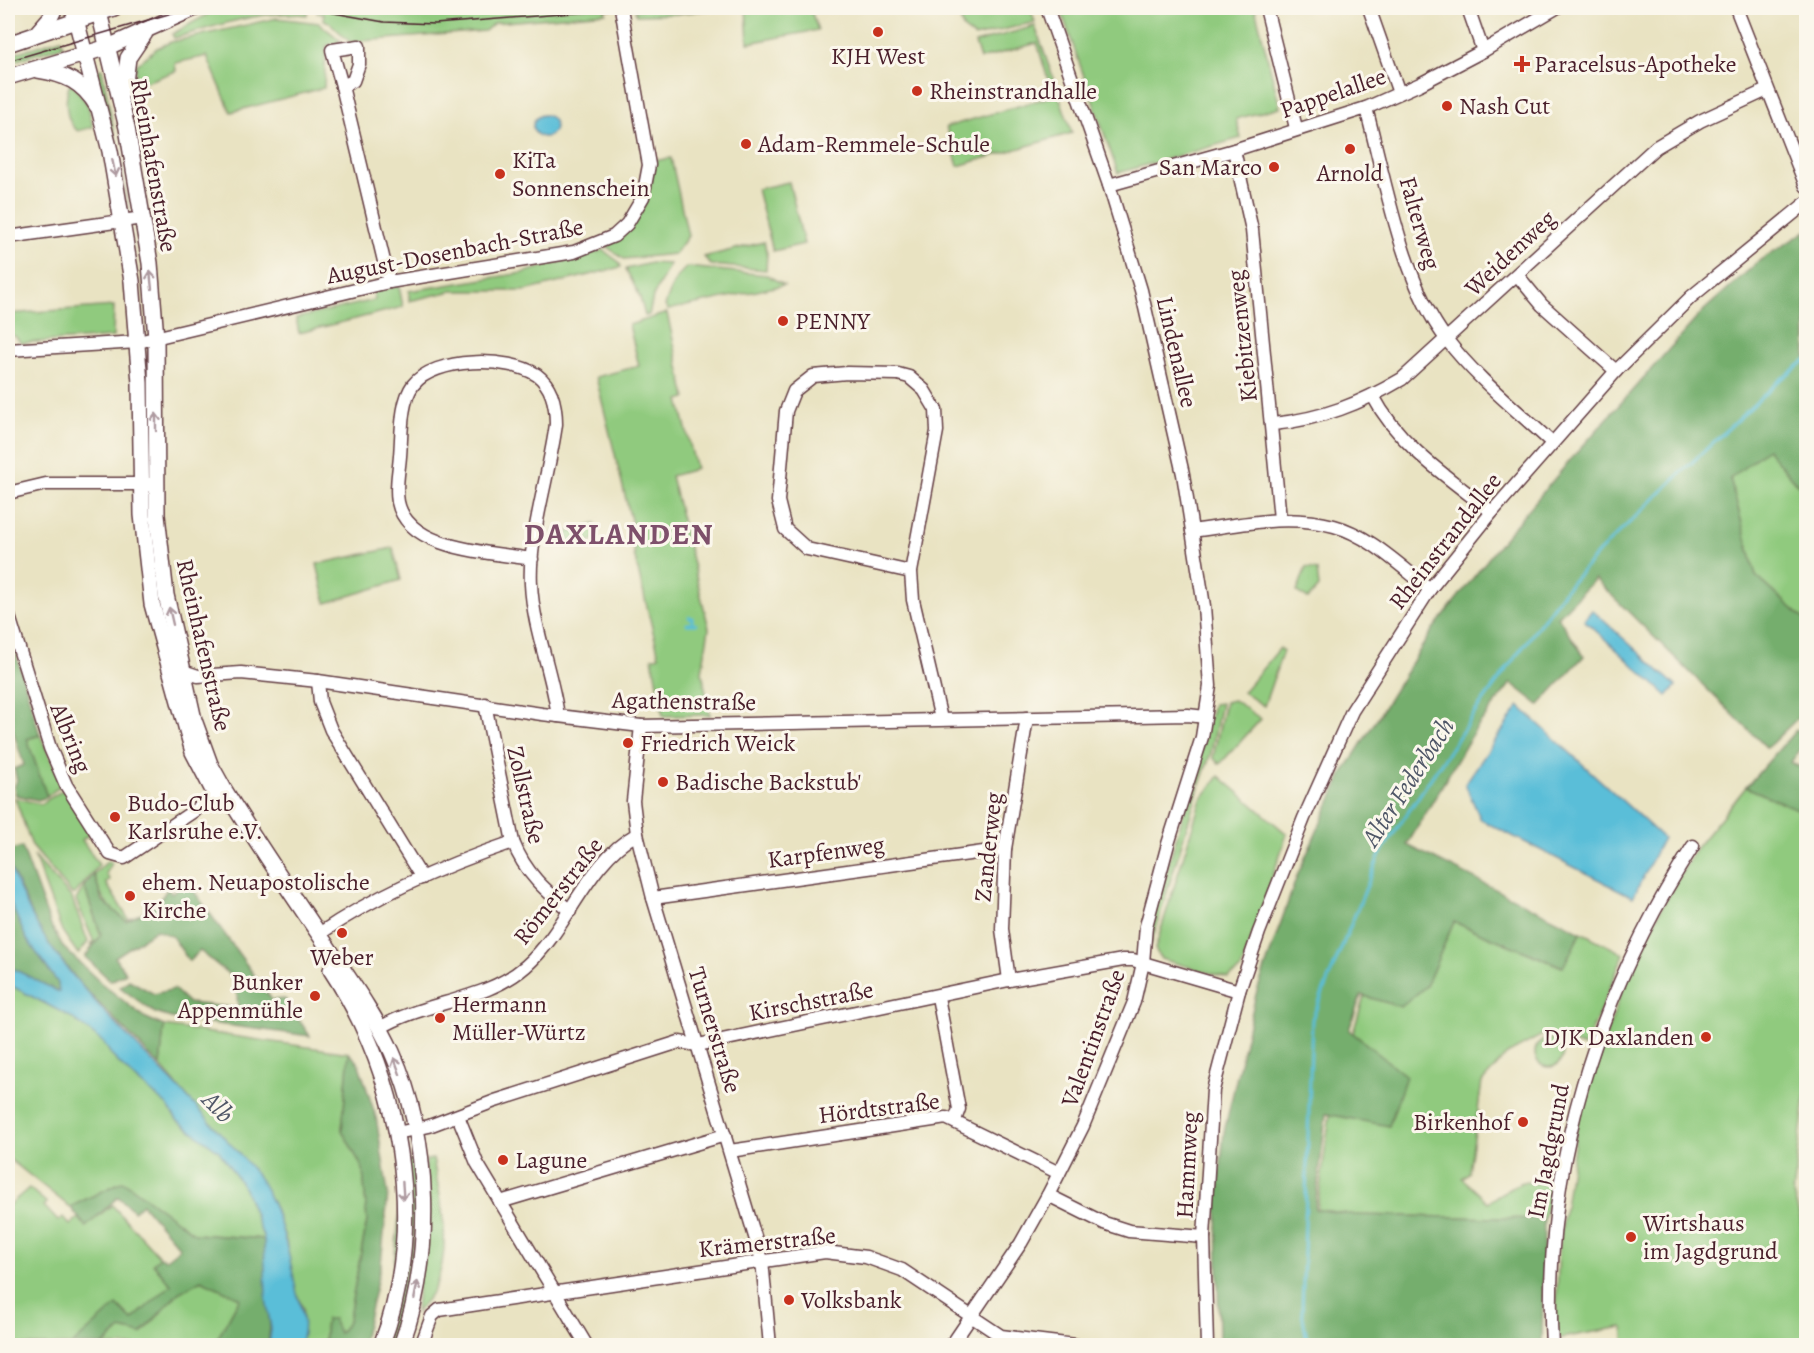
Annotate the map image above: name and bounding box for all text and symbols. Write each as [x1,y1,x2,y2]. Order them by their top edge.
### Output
marker: KJH West [871,25,885,39]
place label: KJH West [831,40,925,72]
place label: Paracelsus-Apotheke [1534,48,1737,80]
marker: Paracelsus-Apotheke [1515,57,1529,71]
street label: Pappelallee [1276,60,1390,126]
place label: Rheinstrandhalle [929,75,1097,107]
street label: Rheinhafenstraße [123,76,185,254]
marker: Rheinstrandhalle [910,84,924,98]
place label: Nash Cut [1459,90,1550,122]
marker: Nash Cut [1440,99,1454,113]
place label: Adam-Remmele-Schule [757,128,990,160]
marker: Adam-Remmele-Schule [739,137,753,151]
marker: Arnold [1343,142,1357,156]
place label: KiTa Sonnenschein [512,144,650,204]
place label: San Marco [1159,151,1262,183]
place label: Arnold [1316,157,1383,189]
one-way arrow [109,158,120,177]
marker: San Marco [1267,160,1281,174]
marker: KiTa Sonnenschein [493,167,507,181]
street label: Falterweg [1391,173,1449,273]
street label: Weidenweg [1457,203,1562,304]
street label: August-Dosenbach-Straße [323,210,586,292]
street label: Kiebitzenweg [1219,268,1265,404]
one-way arrow [146,271,157,291]
street label: Lindenallee [1149,293,1205,411]
place label: PENNY [795,305,871,337]
marker: PENNY [776,314,790,328]
one-way arrow [150,412,162,432]
street label: Rheinstrandallee [1381,466,1509,616]
district label: DAXLANDEN [524,514,714,554]
street label: Rheinhafenstraße [169,556,239,734]
one-way arrow [165,606,176,626]
street label: Agathenstraße [611,684,756,718]
street label: Albring [42,697,99,778]
water label: Alter Federbach [1352,711,1463,855]
place label: Friedrich Weick [640,727,795,759]
marker: Friedrich Weick [621,736,635,750]
street label: Zollstraße [499,743,553,847]
place label: Badische Backstub' [675,766,861,798]
marker: Badische Backstub' [656,775,670,789]
place label: Budo-Club Karlsruhe e.V. [127,787,263,847]
street label: Zanderweg [966,791,1010,903]
marker: Budo-Club Karlsruhe e.V. [108,810,122,824]
street label: Karpfenweg [765,828,887,876]
street label: Römerstraße [506,831,610,951]
place label: ehem. Neuapostolische Kirche [142,866,370,926]
marker: ehem. Neuapostolische Kirche [123,889,137,903]
marker: Weber [335,926,349,940]
place label: Weber [309,941,374,973]
street label: Turnerstraße [681,963,749,1097]
street label: Valentinstraße [1053,965,1133,1112]
place label: Bunker Appenmühle [177,966,303,1026]
street label: Kirschstraße [746,973,876,1029]
place label: Hermann Müller-Würtz [452,988,586,1048]
marker: Bunker Appenmühle [308,989,322,1003]
marker: Hermann Müller-Würtz [433,1011,447,1025]
place label: DJK Daxlanden [1543,1021,1694,1053]
marker: DJK Daxlanden [1699,1030,1713,1044]
one-way arrow [390,1057,401,1076]
street label: Im Jagdgrund [1519,1081,1577,1221]
water label: Alb [193,1082,242,1131]
street label: Hördtstraße [817,1085,941,1131]
place label: Birkenhof [1413,1106,1514,1138]
street label: Hammweg [1168,1111,1206,1219]
marker: Birkenhof [1516,1115,1530,1129]
place label: Lagune [515,1144,587,1176]
marker: Lagune [496,1153,510,1167]
one-way arrow [398,1181,409,1201]
place label: Wirtshaus im Jagdgrund [1642,1207,1778,1267]
street label: Krämerstraße [697,1219,837,1265]
marker: Wirtshaus im Jagdgrund [1624,1230,1638,1244]
one-way arrow [411,1281,422,1301]
place label: Volksbank [800,1284,902,1316]
marker: Volksbank [782,1293,796,1307]

